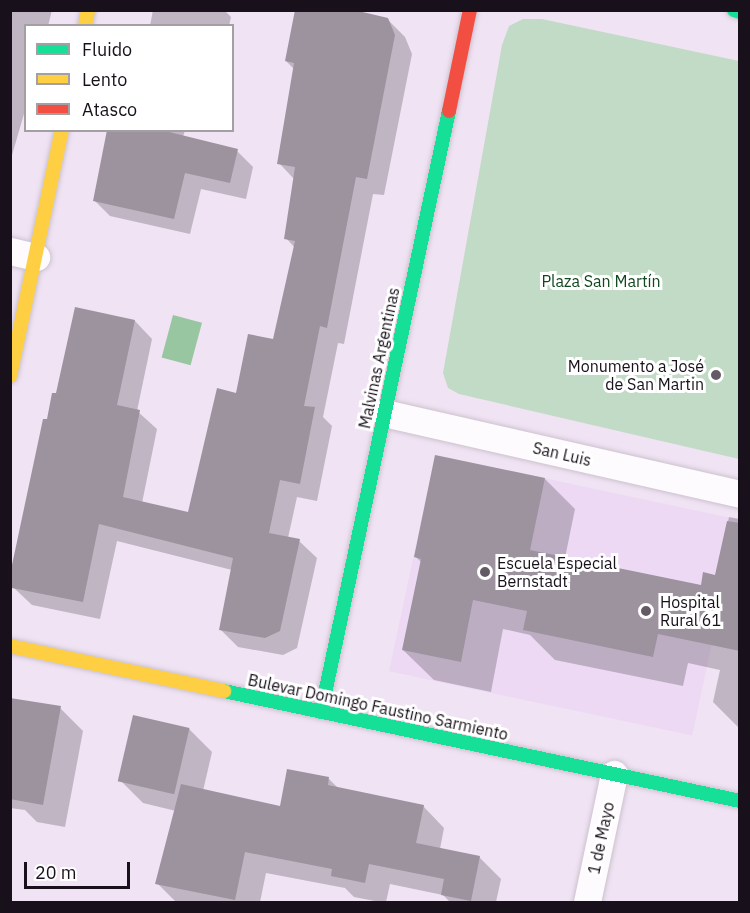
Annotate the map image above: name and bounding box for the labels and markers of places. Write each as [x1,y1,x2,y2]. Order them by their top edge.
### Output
place label: Monumento a José de San Martin [568,356,704,394]
marker: Monumento a José de San Martin [709,368,723,382]
place label: Escuela Especial Bernstadt [497,553,617,591]
marker: Escuela Especial Bernstadt [478,565,492,579]
place label: Hospital Rural 61 [660,592,721,630]
marker: Hospital Rural 61 [637,602,655,620]

